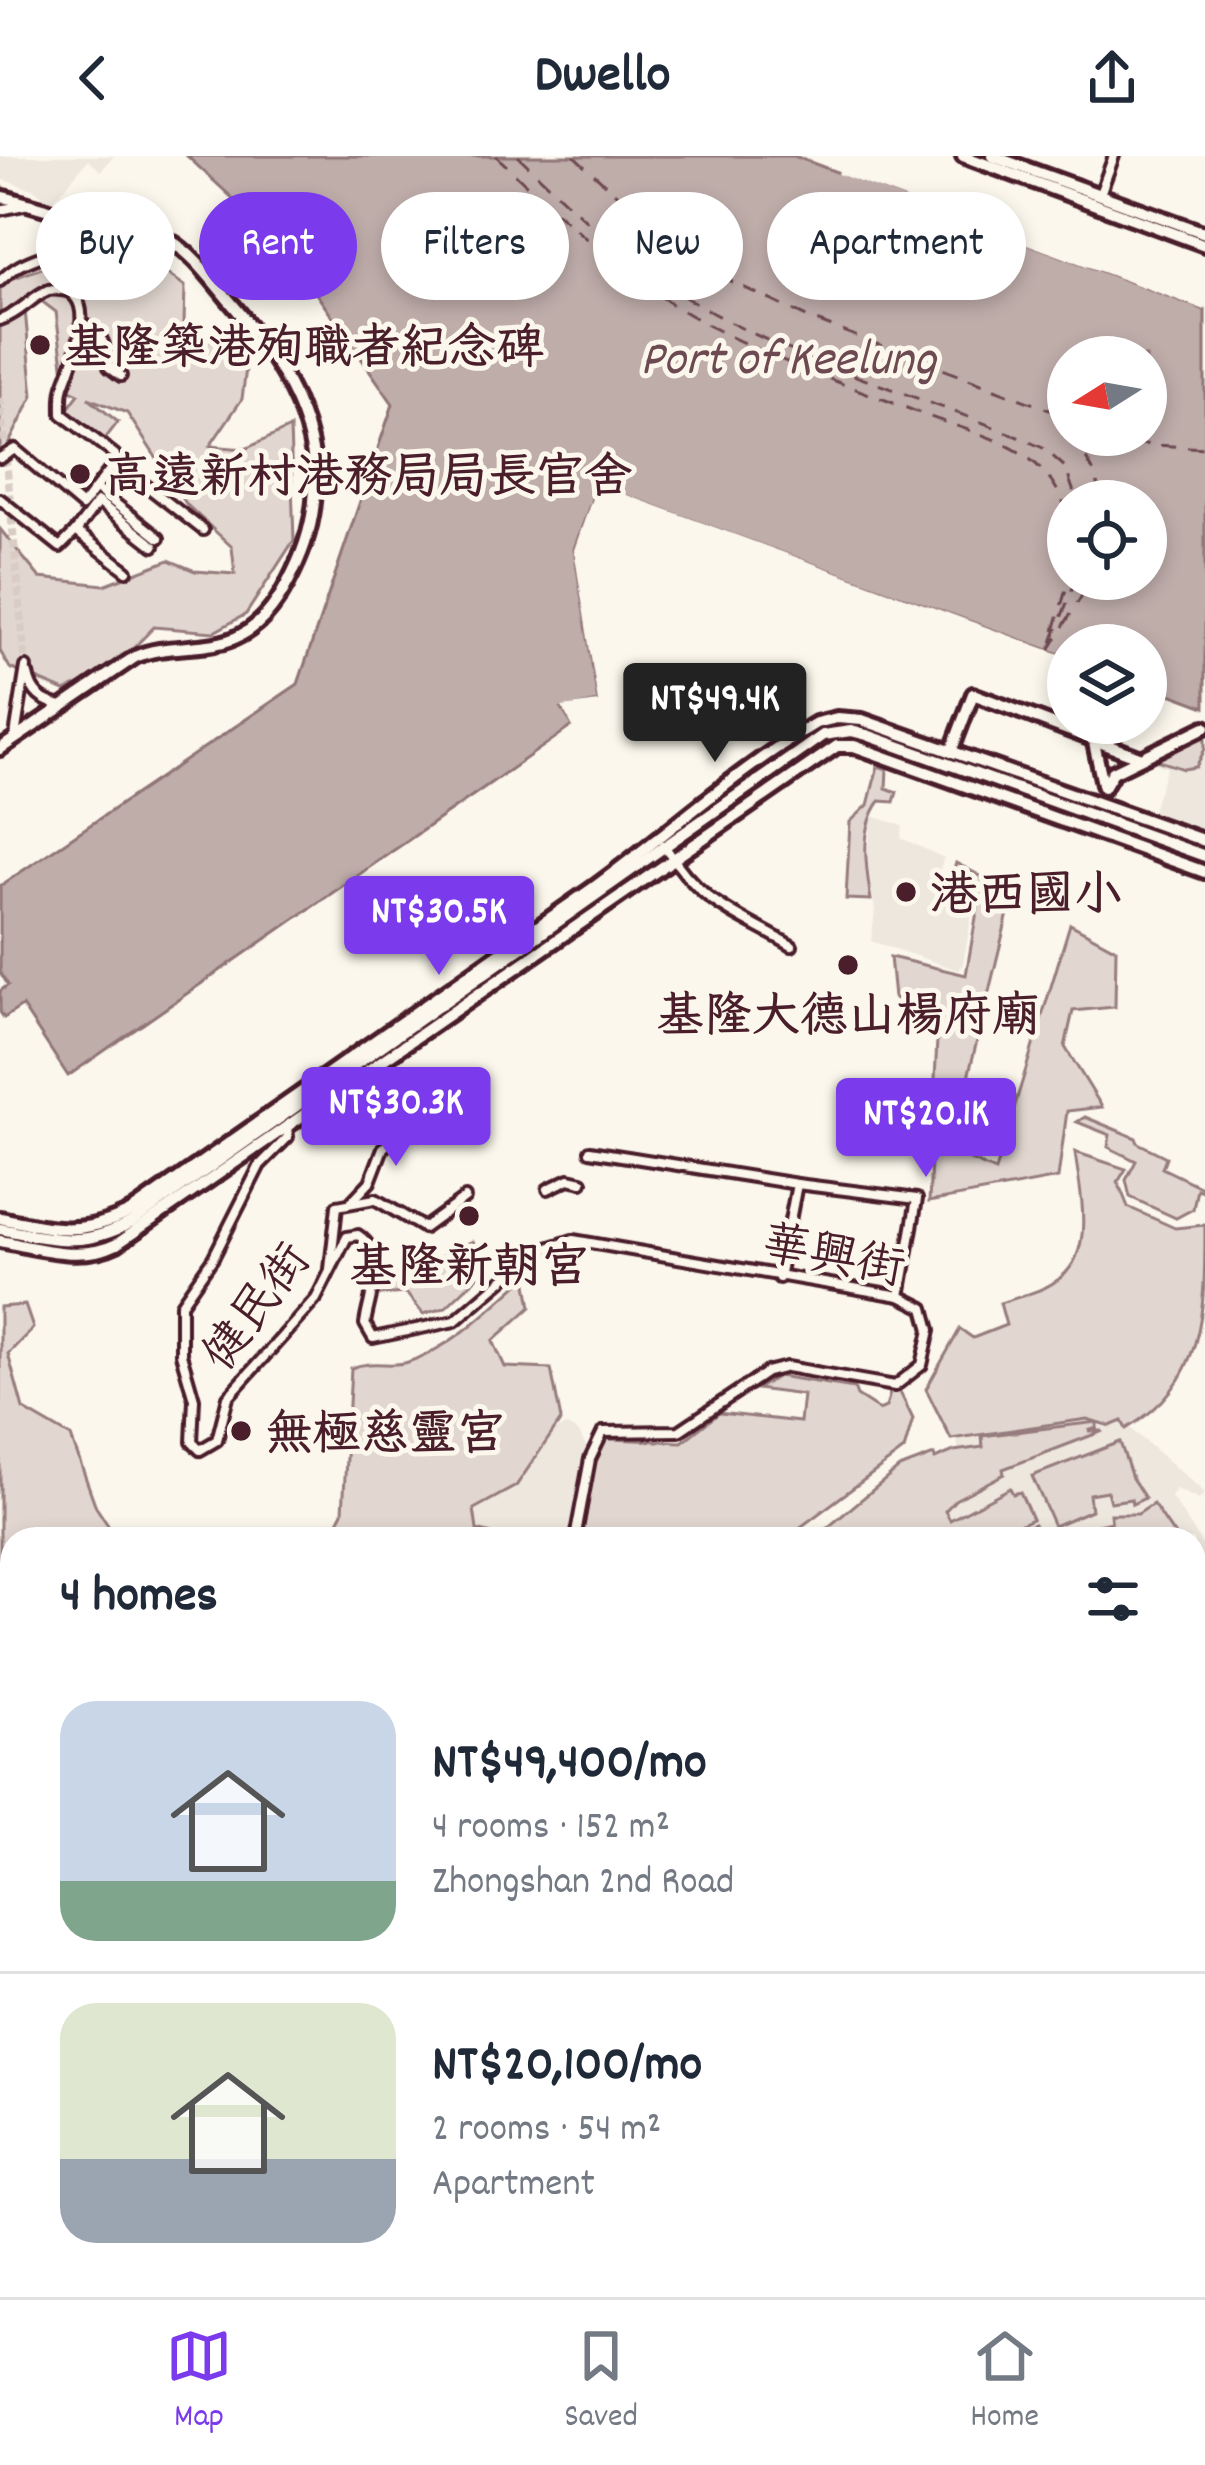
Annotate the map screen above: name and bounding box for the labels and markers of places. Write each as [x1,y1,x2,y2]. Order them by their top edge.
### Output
place label: 基隆築港殉職者紀念碑 [64,318,544,387]
marker: 基隆築港殉職者紀念碑 [27,332,53,358]
place label: 高遠新村港務局局長官舍 [104,447,632,516]
marker: 高遠新村港務局局長官舍 [67,461,93,487]
pin: NT$49.4K [591,663,839,765]
place label: 港西國小 [930,865,1122,934]
pin: NT$30.5K [315,876,563,978]
marker: 港西國小 [893,879,919,905]
marker: 基隆大德山楊府廟 [835,952,861,978]
place label: 基隆大德山楊府廟 [656,986,1040,1055]
pin: NT$30.3K [272,1067,520,1169]
pin: NT$20.1K [802,1078,1050,1180]
marker: 基隆新朝宮 [456,1203,482,1229]
place label: 基隆新朝宮 [349,1237,589,1306]
place label: 無極慈靈宮 [265,1404,505,1473]
marker: 無極慈靈宮 [228,1418,254,1444]

